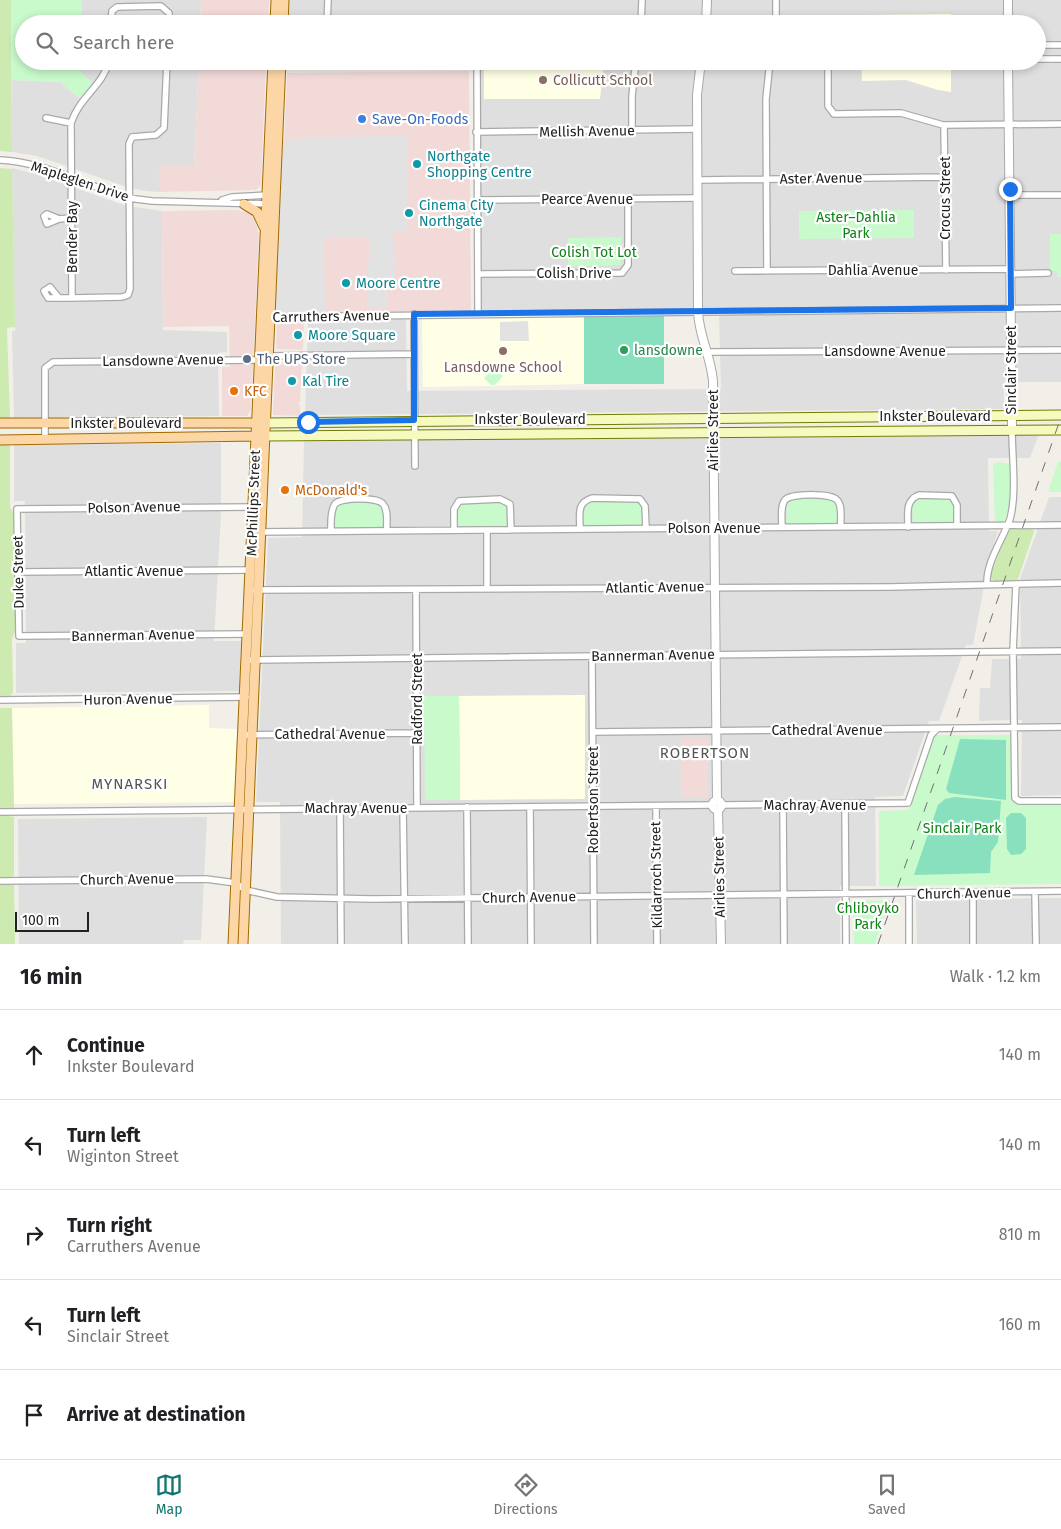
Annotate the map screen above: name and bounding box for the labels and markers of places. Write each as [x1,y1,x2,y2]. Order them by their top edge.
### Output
place label: Collicutt School [553,72,652,89]
marker: Collicutt School [537,74,549,86]
place label: Save-On-Foods [372,111,469,128]
marker: Save-On-Foods [356,113,368,125]
place label: Northgate Shopping Centre [427,148,532,181]
marker: Northgate Shopping Centre [411,158,423,170]
place label: Cinema City Northgate [419,197,494,230]
marker: Cinema City Northgate [403,207,415,219]
place label: Moore Centre [356,275,441,292]
marker: Moore Centre [340,277,352,289]
place label: Moore Square [308,327,396,344]
marker: Moore Square [292,329,304,341]
place label: lansdowne [634,342,703,359]
marker: lansdowne [618,344,630,356]
marker: Lansdowne School [497,345,509,357]
place label: The UPS Store [257,351,346,368]
marker: The UPS Store [241,353,253,365]
place label: Lansdowne School [444,359,562,376]
place label: Kal Tire [302,373,349,390]
marker: Kal Tire [286,375,298,387]
place label: KFC [244,383,267,400]
marker: KFC [228,385,240,397]
place label: McDonald's [295,482,368,499]
marker: McDonald's [279,484,291,496]

